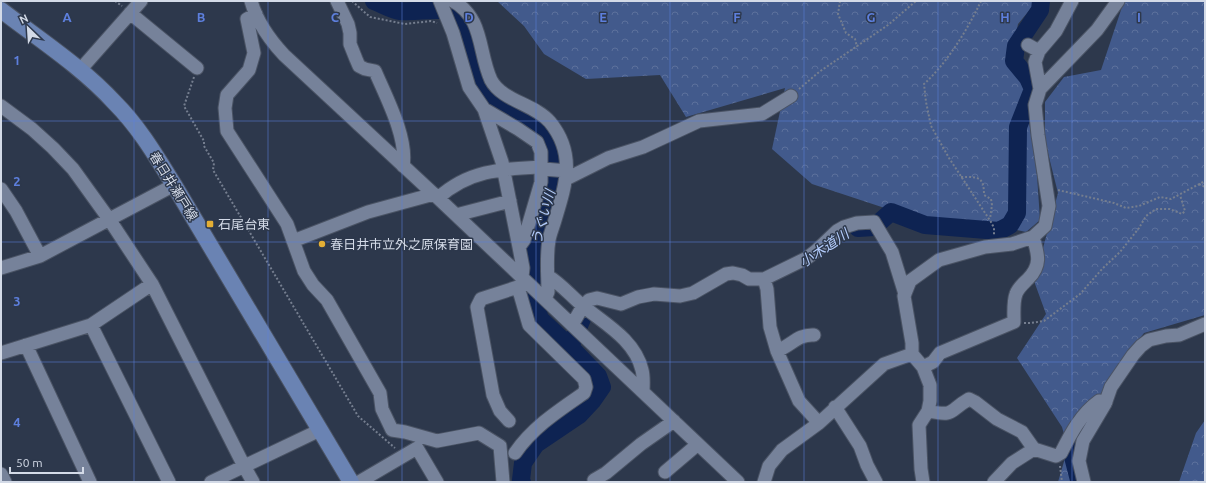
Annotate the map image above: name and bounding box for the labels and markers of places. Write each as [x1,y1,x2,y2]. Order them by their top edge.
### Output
place label: 石尾台東 [218,217,270,231]
marker: 石尾台東 [205,219,215,229]
place label: 春日井市立外之原保育園 [330,237,473,251]
marker: 春日井市立外之原保育園 [317,239,327,249]

